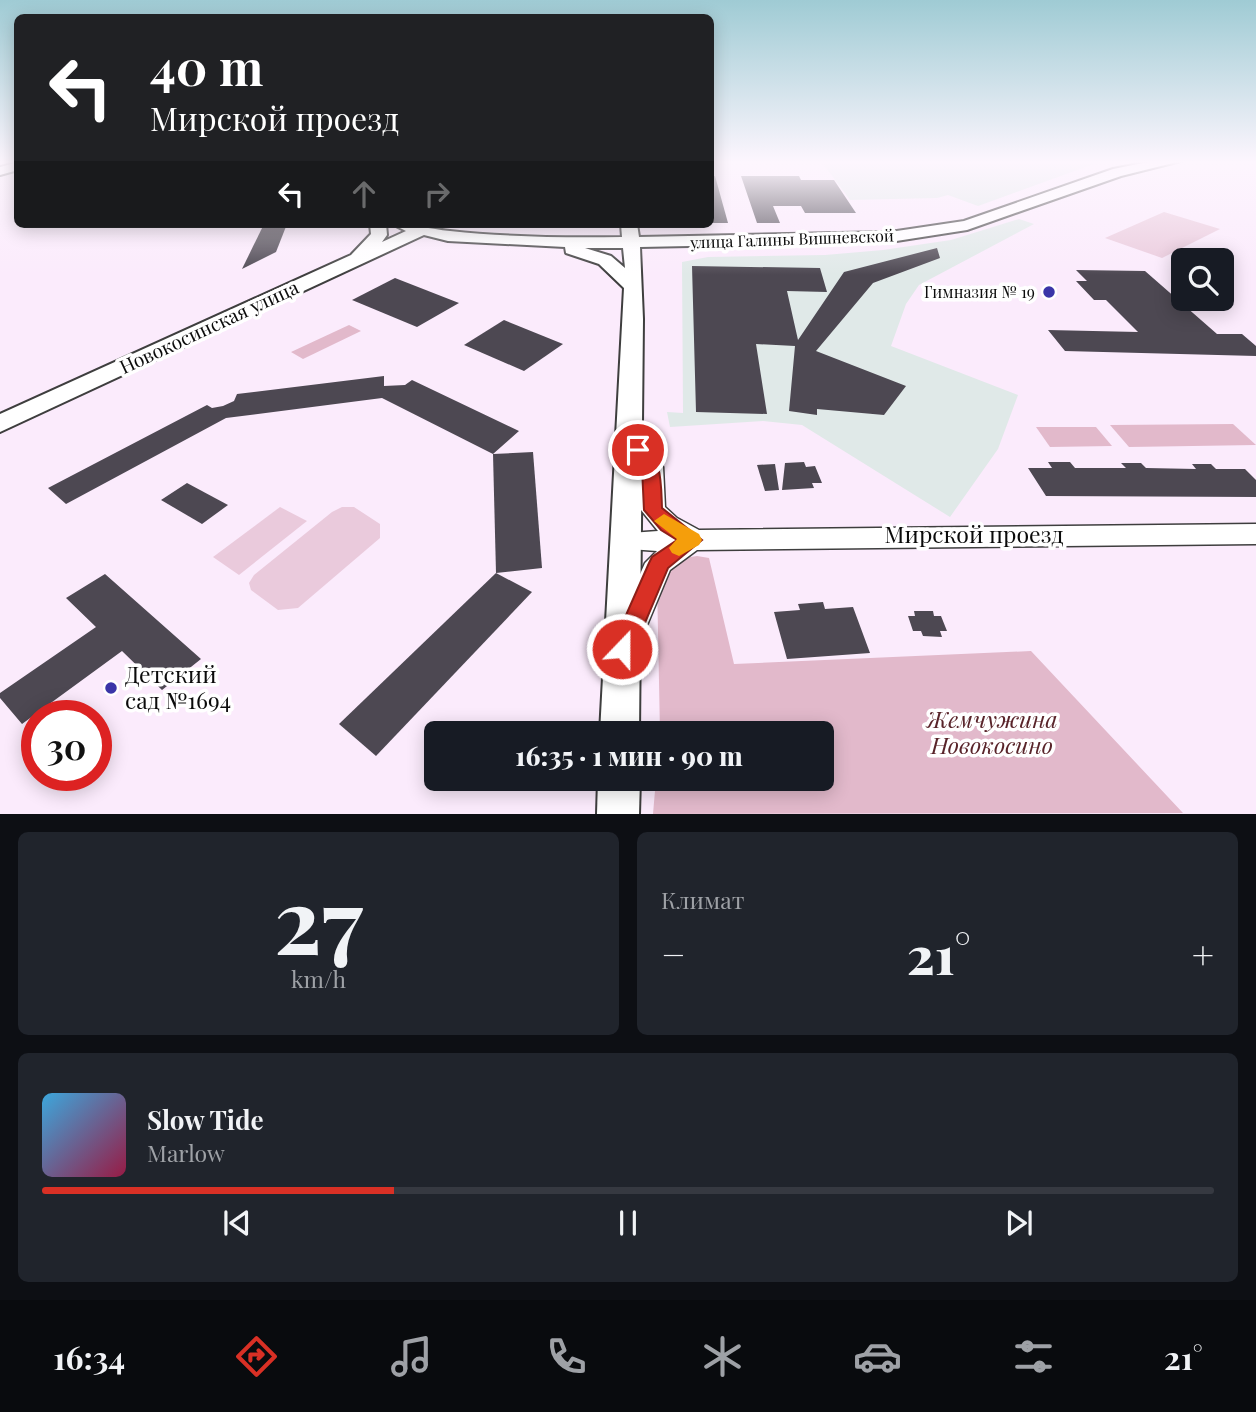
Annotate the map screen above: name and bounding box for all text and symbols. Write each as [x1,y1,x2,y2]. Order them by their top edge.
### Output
text: 40 m [150,33,263,98]
icon: left [35,42,126,133]
text: Мирской проезд [150,96,399,139]
icon: left [272,175,310,213]
icon: ahead [345,175,383,213]
icon: right [418,175,456,213]
street label: улица Галины Вишневской [689,224,894,253]
map controls [1171,248,1234,311]
button: search [1171,248,1234,311]
street label: Новокосинская улица [115,273,303,379]
place label: Гимназия № 19 [924,281,1035,302]
marker: Гимназия № 19 [1041,284,1057,300]
pin [608,420,668,480]
icon: arrive [619,431,657,469]
street label: Мирской проезд [885,518,1063,549]
position arrow [585,612,659,686]
place label: Детский сад №1694 [125,658,231,715]
marker: Детский сад №1694 [103,680,119,696]
speed limit sign: 30 [21,700,112,791]
park label: Жемчужина Новокосино [925,703,1058,760]
text: 16:35 · 1 мин · 90 m [515,738,743,773]
text: 27 [274,857,363,978]
text: Климат [661,884,744,915]
text: 21° [907,919,971,988]
text: − [661,928,686,979]
text: + [1192,928,1214,979]
text: km/h [291,963,346,994]
text: Slow Tide [147,1102,264,1137]
text: Marlow [147,1137,225,1168]
icon: previous [218,1204,256,1242]
icon: pause [609,1204,647,1242]
icon: next [1000,1204,1038,1242]
icon: directions [232,1332,281,1381]
icon: music [387,1332,436,1381]
icon: phone [542,1332,591,1381]
icon: climate [698,1332,747,1381]
icon: car [853,1332,902,1381]
icon: filters [1009,1332,1058,1381]
text: 16:34 [53,1335,125,1378]
text: 21° [1164,1335,1203,1378]

